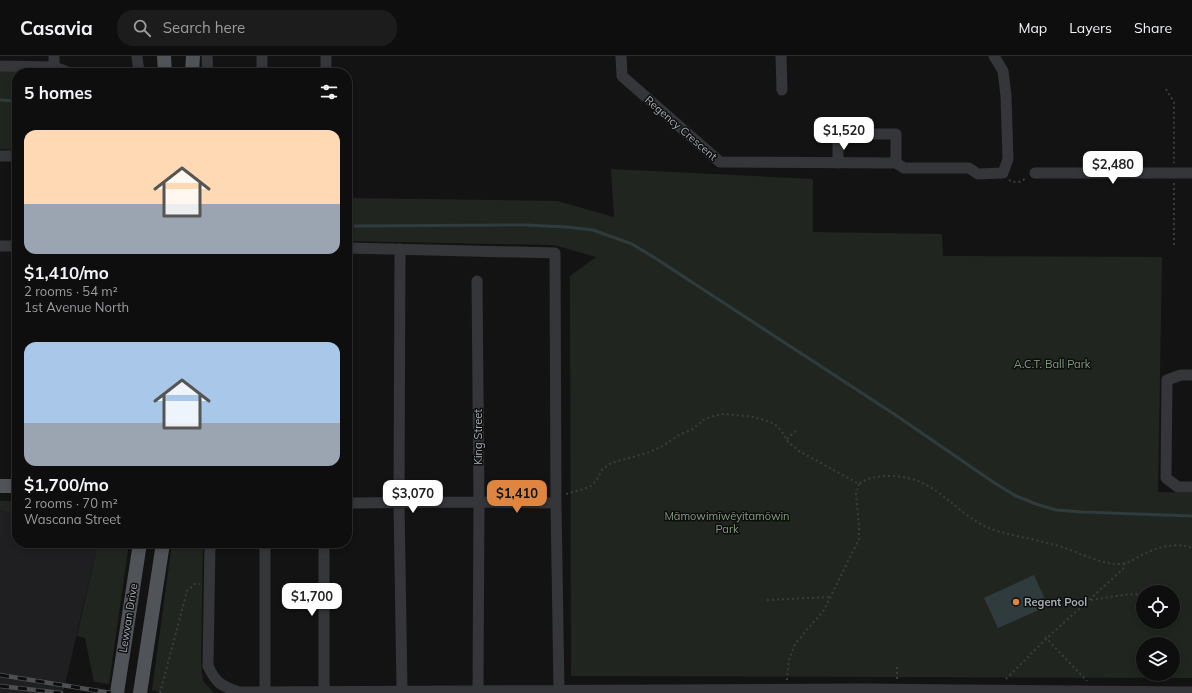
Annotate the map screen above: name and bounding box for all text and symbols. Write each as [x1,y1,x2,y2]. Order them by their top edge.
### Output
search box [117,10,397,46]
text: Casavia [20,16,93,40]
icon: search [131,17,153,39]
text: Search here [163,18,245,37]
text: Map [1018,19,1047,37]
text: Layers [1069,19,1112,37]
text: Share [1134,19,1172,37]
icon: filters [318,81,340,103]
text: 5 homes [24,82,92,103]
street label: Regency Crescent [642,93,720,163]
pin: $1,520 [811,117,877,151]
text: $1,520 [823,122,865,138]
pin: $2,480 [1080,151,1146,185]
icon: home [146,156,218,228]
text: $2,480 [1092,156,1134,172]
text: $1,410/mo [24,262,109,283]
text: 2 rooms · 54 m² [24,283,118,299]
text: 1st Avenue North [24,299,129,315]
park label: A.C.T. Ball Park [1014,357,1091,371]
icon: home [146,368,218,440]
street label: King Street [471,409,485,465]
text: $1,700/mo [24,474,109,495]
pin: $3,070 [380,480,446,514]
pin: $1,410 [484,480,550,514]
text: $3,070 [392,485,434,501]
text: $1,410 [496,485,538,501]
text: 2 rooms · 70 m² [24,495,118,511]
park label: Māmowimīwēyitamōwin Park [664,509,790,536]
text: Wascana Street [24,511,121,527]
street label: Lewvan Drive [116,582,140,654]
pin: $1,700 [279,583,345,617]
map controls [1136,585,1180,681]
button: locate [1136,585,1180,629]
text: $1,700 [291,588,333,604]
place label: Regent Pool [1024,595,1087,609]
marker: Regent Pool [1011,597,1021,607]
button: layers [1136,637,1180,681]

